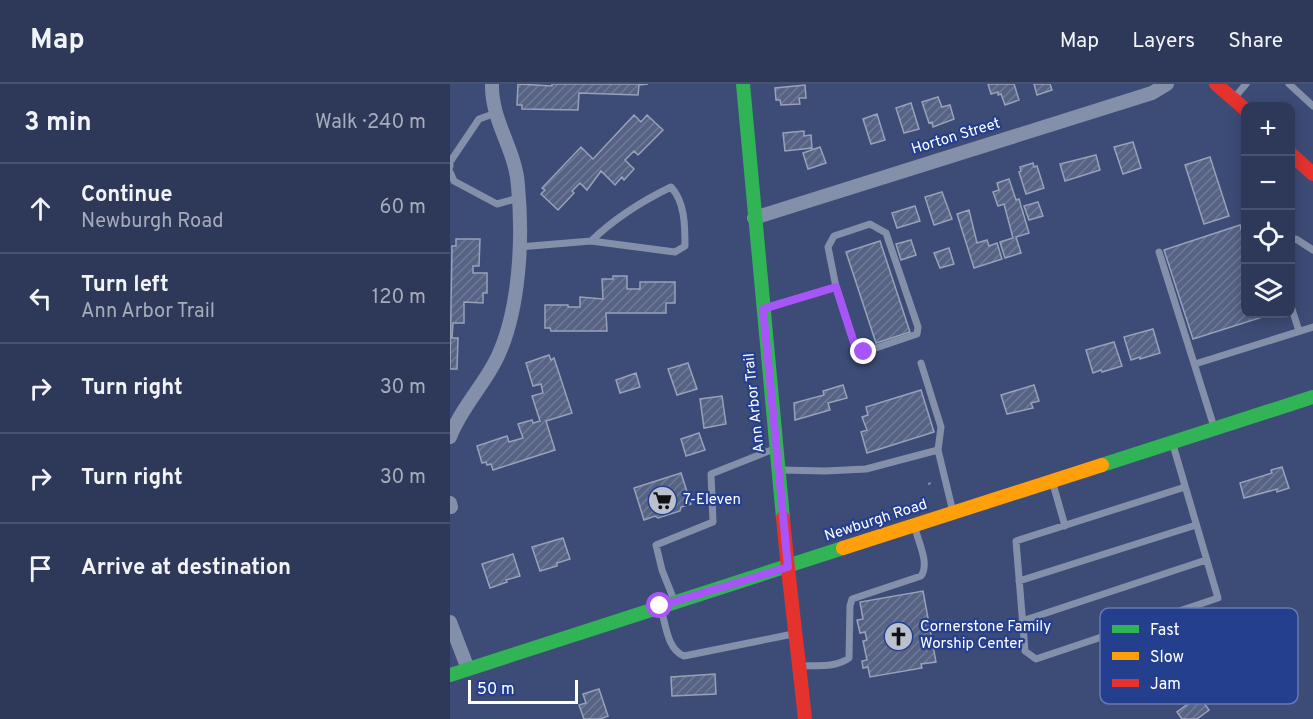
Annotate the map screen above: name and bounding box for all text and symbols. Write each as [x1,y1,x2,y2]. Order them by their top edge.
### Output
text: Map [30,23,85,59]
text: Map [1060,28,1099,55]
text: Layers [1132,28,1195,55]
text: Share [1228,28,1283,55]
map controls [1241,102,1295,318]
button: + [1241,102,1295,156]
text: 3 min [24,107,92,140]
text: Walk · 240 m [315,110,426,136]
street label: Horton Street [909,114,1003,160]
button: − [1241,156,1295,210]
text: Continue [81,182,172,209]
icon: ahead [24,192,57,225]
text: 60 m [380,195,426,221]
text: Newburgh Road [81,209,224,235]
button: locate [1241,210,1295,264]
button: layers [1241,264,1295,318]
text: Turn left [81,272,169,299]
icon: left [24,282,57,315]
text: 120 m [372,285,426,311]
text: Ann Arbor Trail [81,299,215,325]
route end [850,338,876,364]
street label: Ann Arbor Trail [740,352,770,454]
icon: right [24,372,57,405]
text: Turn right [81,375,183,402]
text: 30 m [380,375,426,401]
icon: right [24,462,57,495]
text: Turn right [81,465,183,492]
text: 30 m [380,465,426,491]
supermarket icon: 7-Eleven [646,484,678,516]
place label: 7-Eleven [683,491,741,510]
street label: Newburgh Road [822,495,930,547]
icon: arrive [24,552,57,585]
text: Arrive at destination [81,555,291,582]
route start [646,592,672,618]
legend [1100,608,1298,704]
place label: Cornerstone Family Worship Center [920,618,1051,654]
church icon: Cornerstone Family Worship Center [883,620,915,652]
text: Fast [1150,621,1180,641]
text: Slow [1150,648,1184,668]
text: Jam [1150,675,1181,695]
scale bar [468,677,578,704]
text: 50 m [477,680,515,700]

